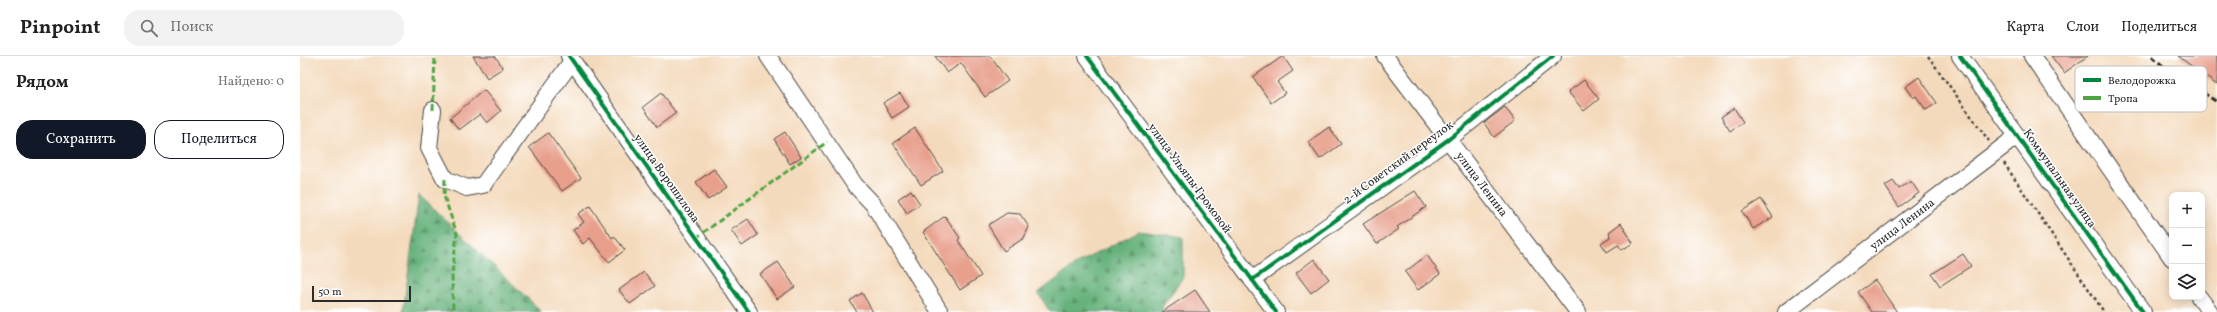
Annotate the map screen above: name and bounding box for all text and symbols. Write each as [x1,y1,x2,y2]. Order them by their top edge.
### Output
search box [124,10,404,46]
text: Pinpoint [20,15,100,41]
icon: search [138,17,160,39]
text: Поиск [170,17,213,38]
text: Карта [2006,18,2044,37]
text: Слои [2066,18,2099,37]
text: Поделиться [2121,18,2197,37]
legend [2075,66,2207,112]
text: Рядом [16,71,69,94]
text: Найдено: 0 [218,73,284,91]
text: Велодорожка [2108,74,2177,89]
text: Тропа [2108,92,2139,107]
street label: 2-й Советский переулок [1340,117,1457,208]
button: Сохранить [16,120,146,159]
button: Поделиться [154,120,284,159]
street label: улица Ульяны Громовой [1144,120,1235,237]
street label: Коммунальная улица [2019,126,2099,231]
street label: улица Ворошилова [629,131,703,226]
street label: улица Ленина [1451,149,1511,220]
map controls [2169,192,2205,300]
button: + [2169,192,2205,228]
street label: улица Ленина [1867,195,1938,255]
button: − [2169,228,2205,264]
button: layers [2169,264,2205,300]
scale bar [312,284,411,303]
text: 50 m [318,285,342,300]

